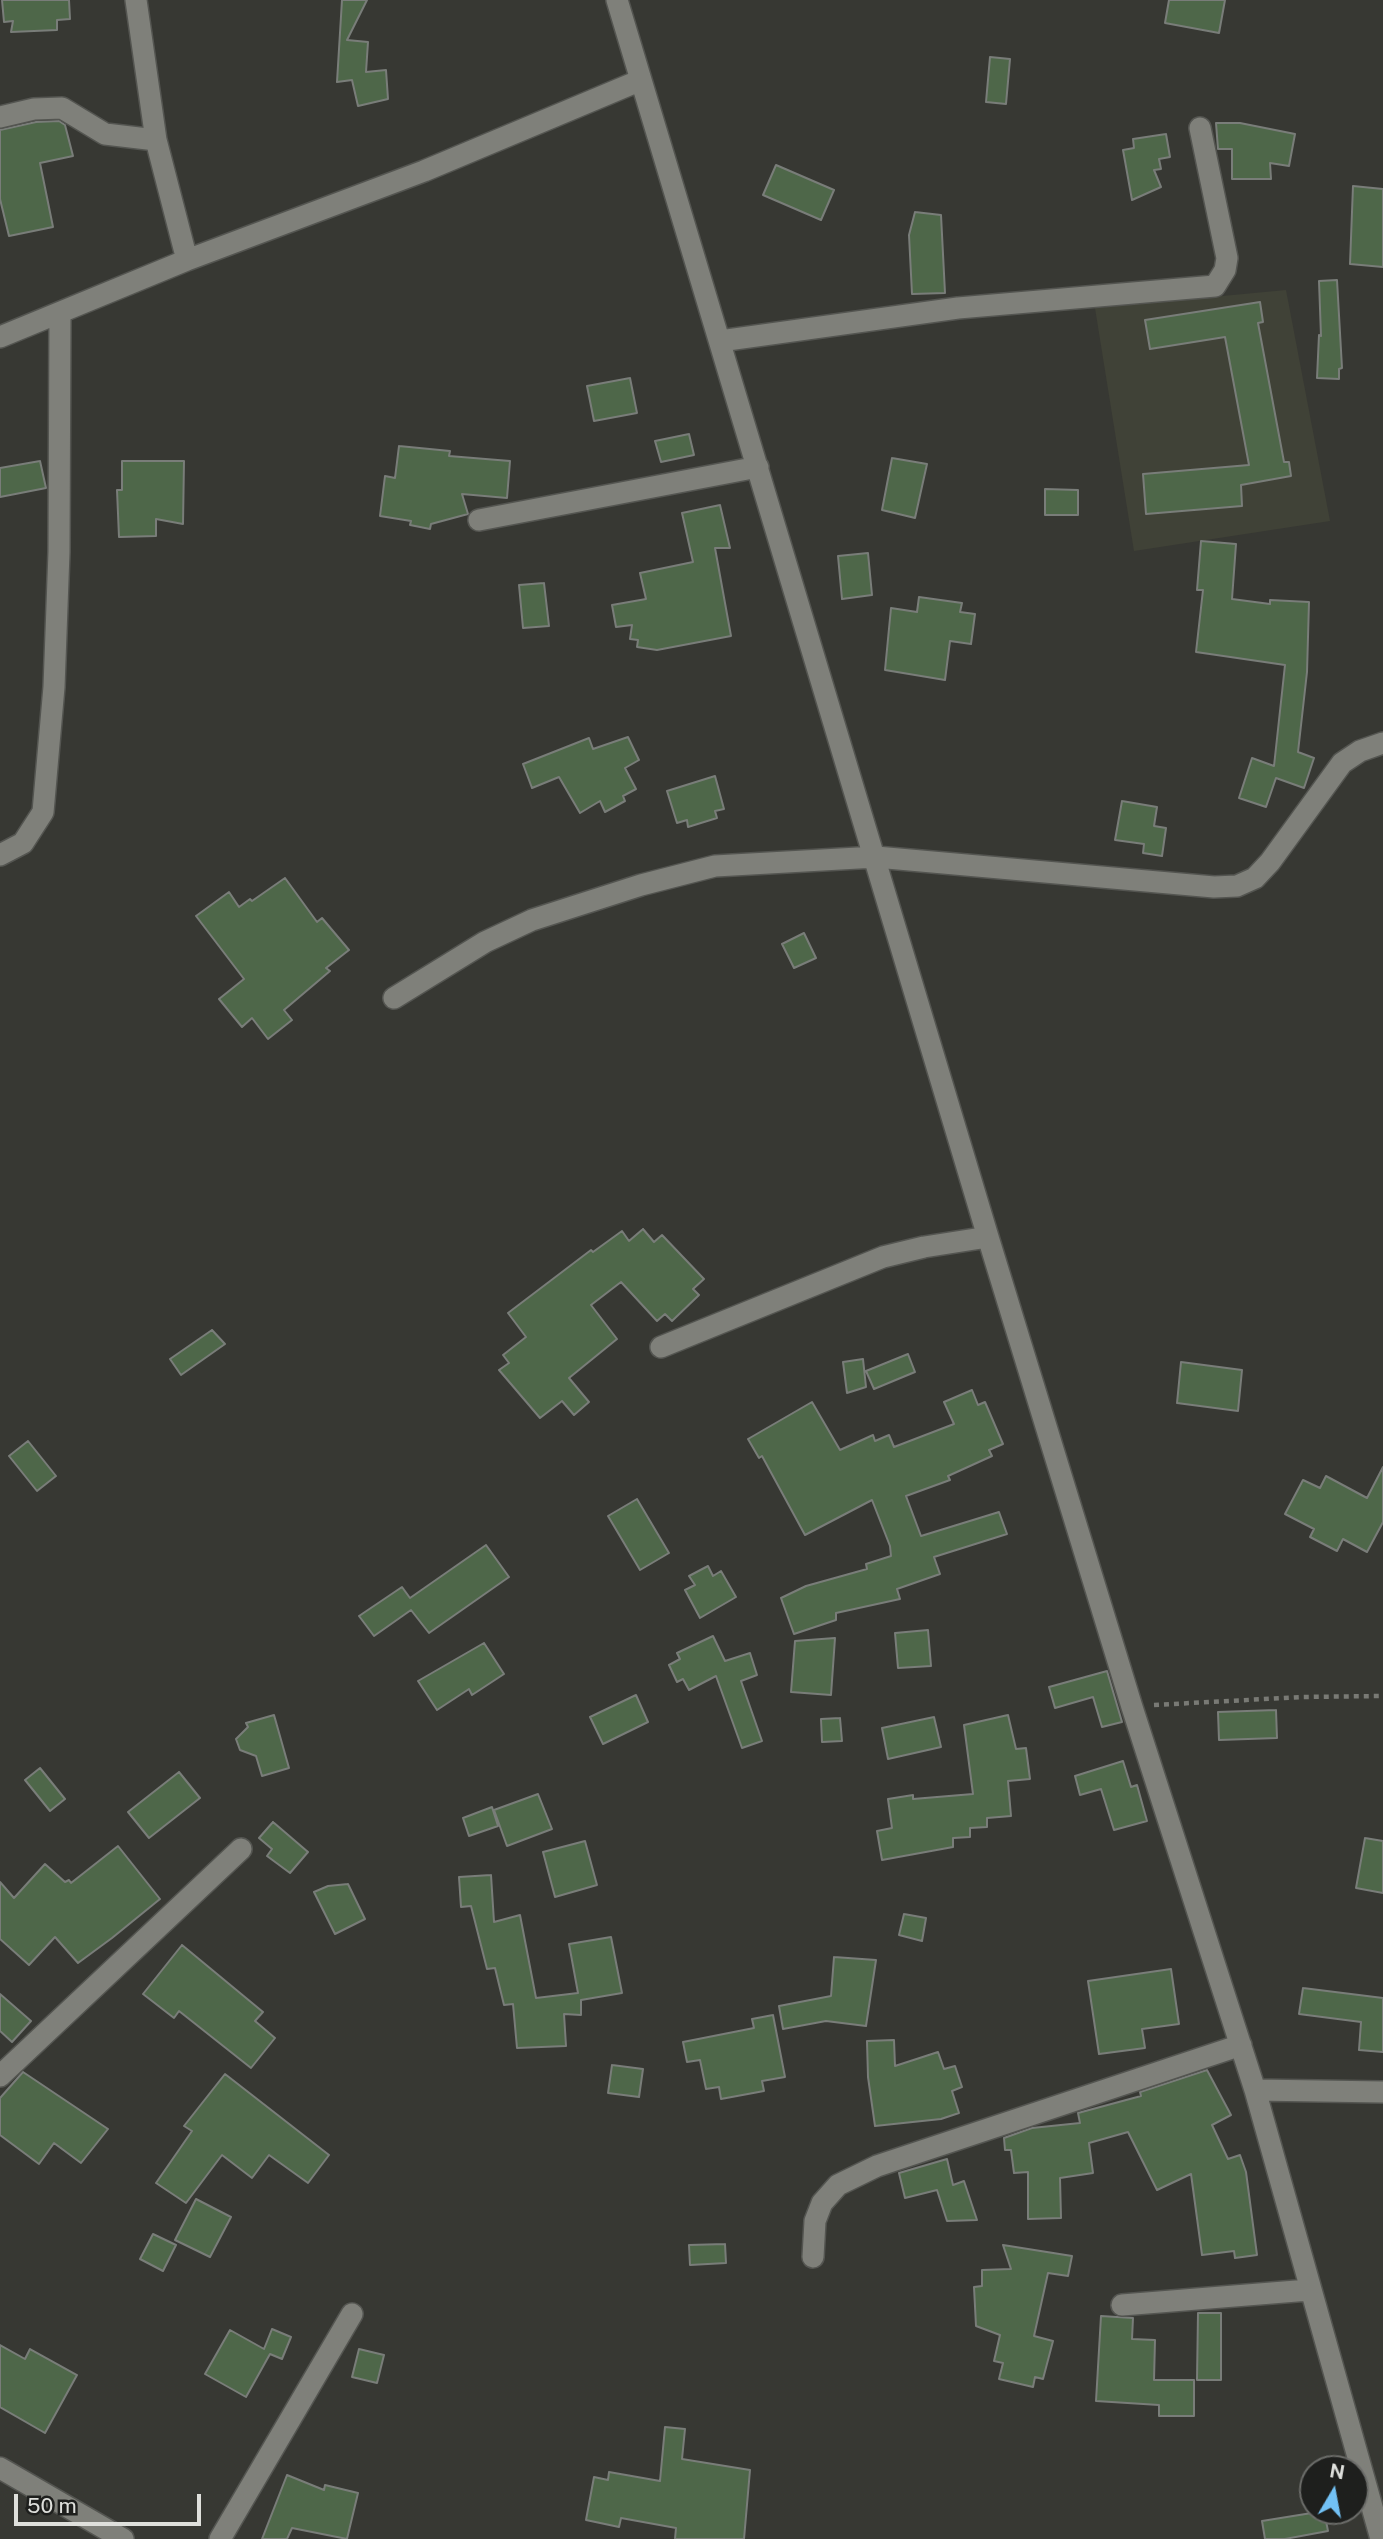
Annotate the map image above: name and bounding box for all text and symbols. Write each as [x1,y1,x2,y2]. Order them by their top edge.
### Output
north arrow [1299,2455,1369,2525]
text: N [1328,2459,1347,2483]
scale bar [18,2480,205,2524]
text: 50 m [27,2493,77,2518]

